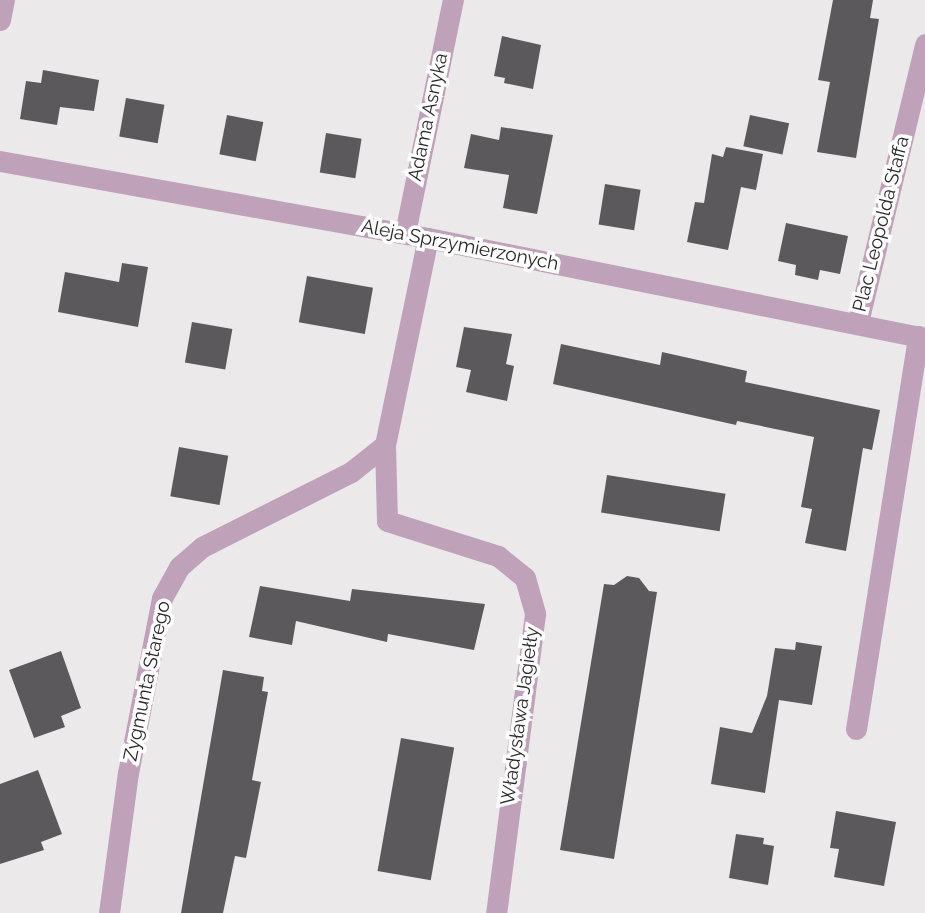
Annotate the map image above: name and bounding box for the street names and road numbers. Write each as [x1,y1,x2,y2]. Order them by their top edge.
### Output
street label: Adama Asnyka [403,51,453,183]
street label: Plac Leopolda Staffa [848,134,914,314]
street label: Aleja Sprzymierzonych [359,215,561,275]
street label: Zygmunta Starego [119,599,175,763]
street label: Władysława Jagiełły [496,625,544,807]

